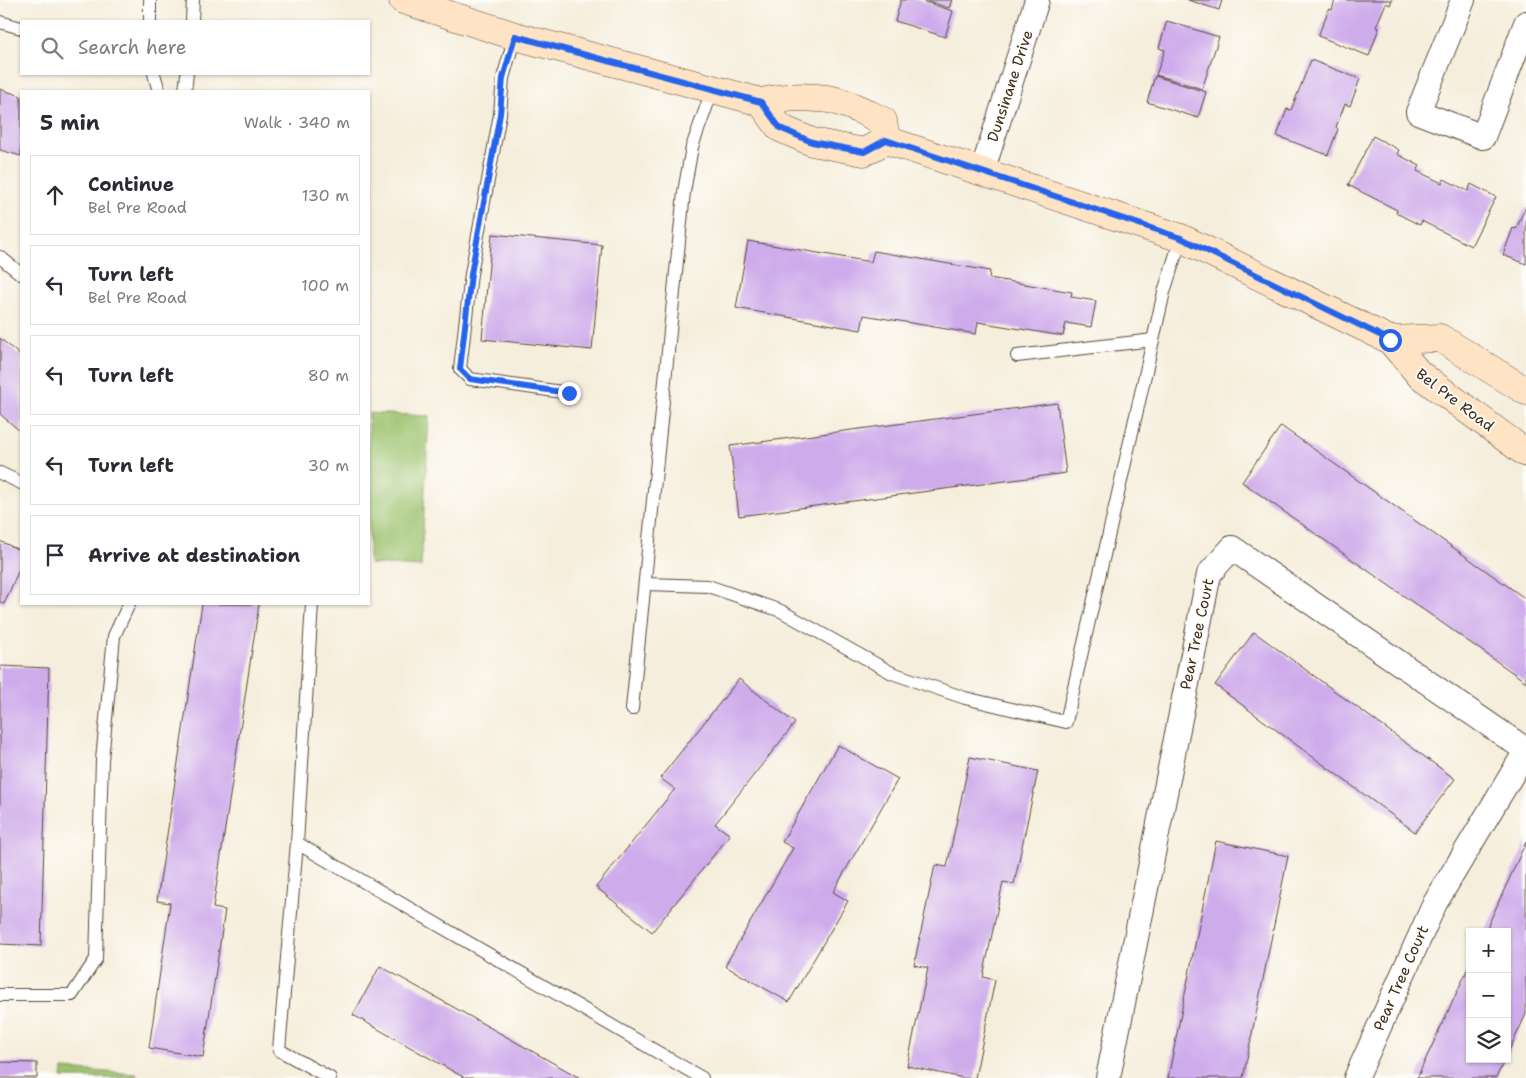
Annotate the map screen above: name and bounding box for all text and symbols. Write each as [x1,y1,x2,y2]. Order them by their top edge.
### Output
search box [20,20,370,75]
street label: Dunsinane Drive [982,27,1038,145]
icon: search [38,34,66,62]
text: Search here [78,35,187,60]
text: 5 min [40,109,100,137]
text: Walk · 340 m [244,112,350,133]
text: Continue [88,172,174,197]
icon: ahead [41,181,69,209]
text: 130 m [302,185,349,206]
text: Bel Pre Road [88,197,187,218]
text: Turn left [88,262,174,287]
icon: left [41,271,69,299]
text: 100 m [301,275,349,296]
text: Bel Pre Road [88,287,187,308]
route start [1379,329,1402,352]
icon: left [41,361,69,389]
text: Turn left [88,363,174,388]
street label: Bel Pre Road [1412,364,1498,436]
text: 80 m [308,365,349,386]
route end [558,382,581,405]
icon: left [41,451,69,479]
text: Turn left [88,453,174,478]
text: 30 m [308,455,349,476]
icon: arrive [41,541,69,569]
text: Arrive at destination [88,543,300,568]
street label: Pear Tree Court [1175,576,1219,692]
street label: Pear Tree Court [1369,922,1433,1034]
map controls [1466,928,1511,1063]
button: + [1466,928,1511,973]
button: − [1466,973,1511,1018]
button: layers [1466,1018,1511,1063]

